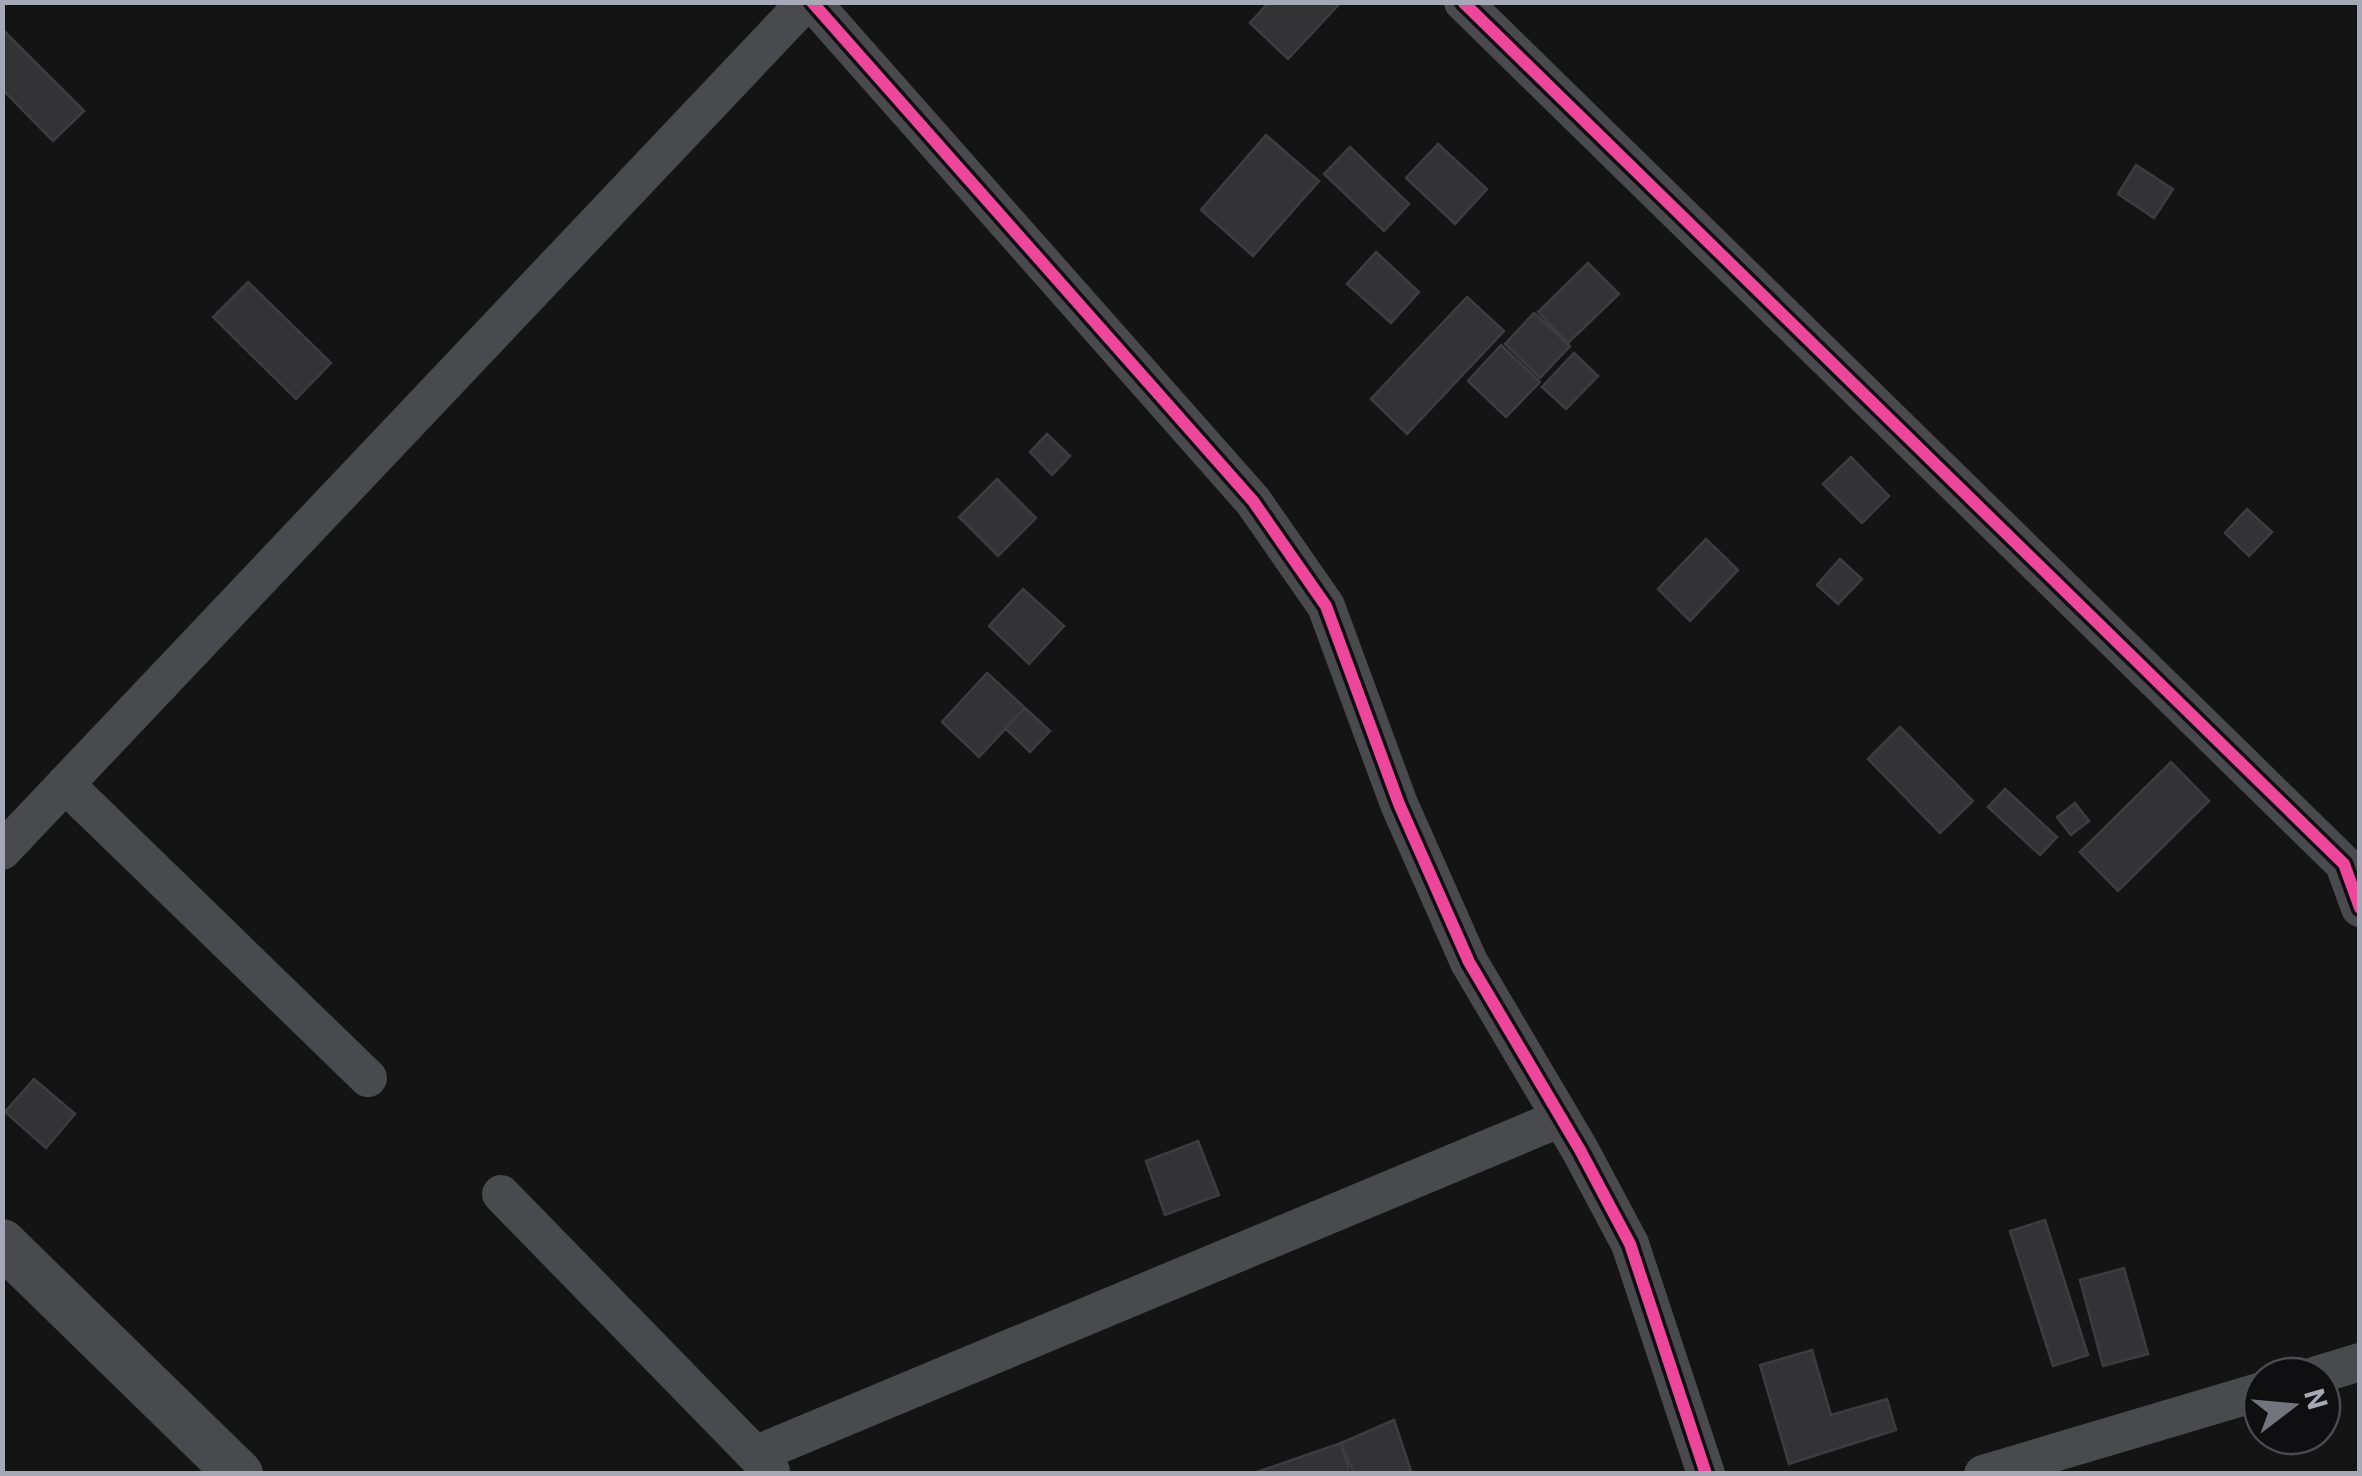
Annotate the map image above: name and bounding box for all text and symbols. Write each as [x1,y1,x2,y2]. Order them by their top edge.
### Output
north arrow [2242,1356,2342,1456]
text: N [2297,1385,2334,1413]

